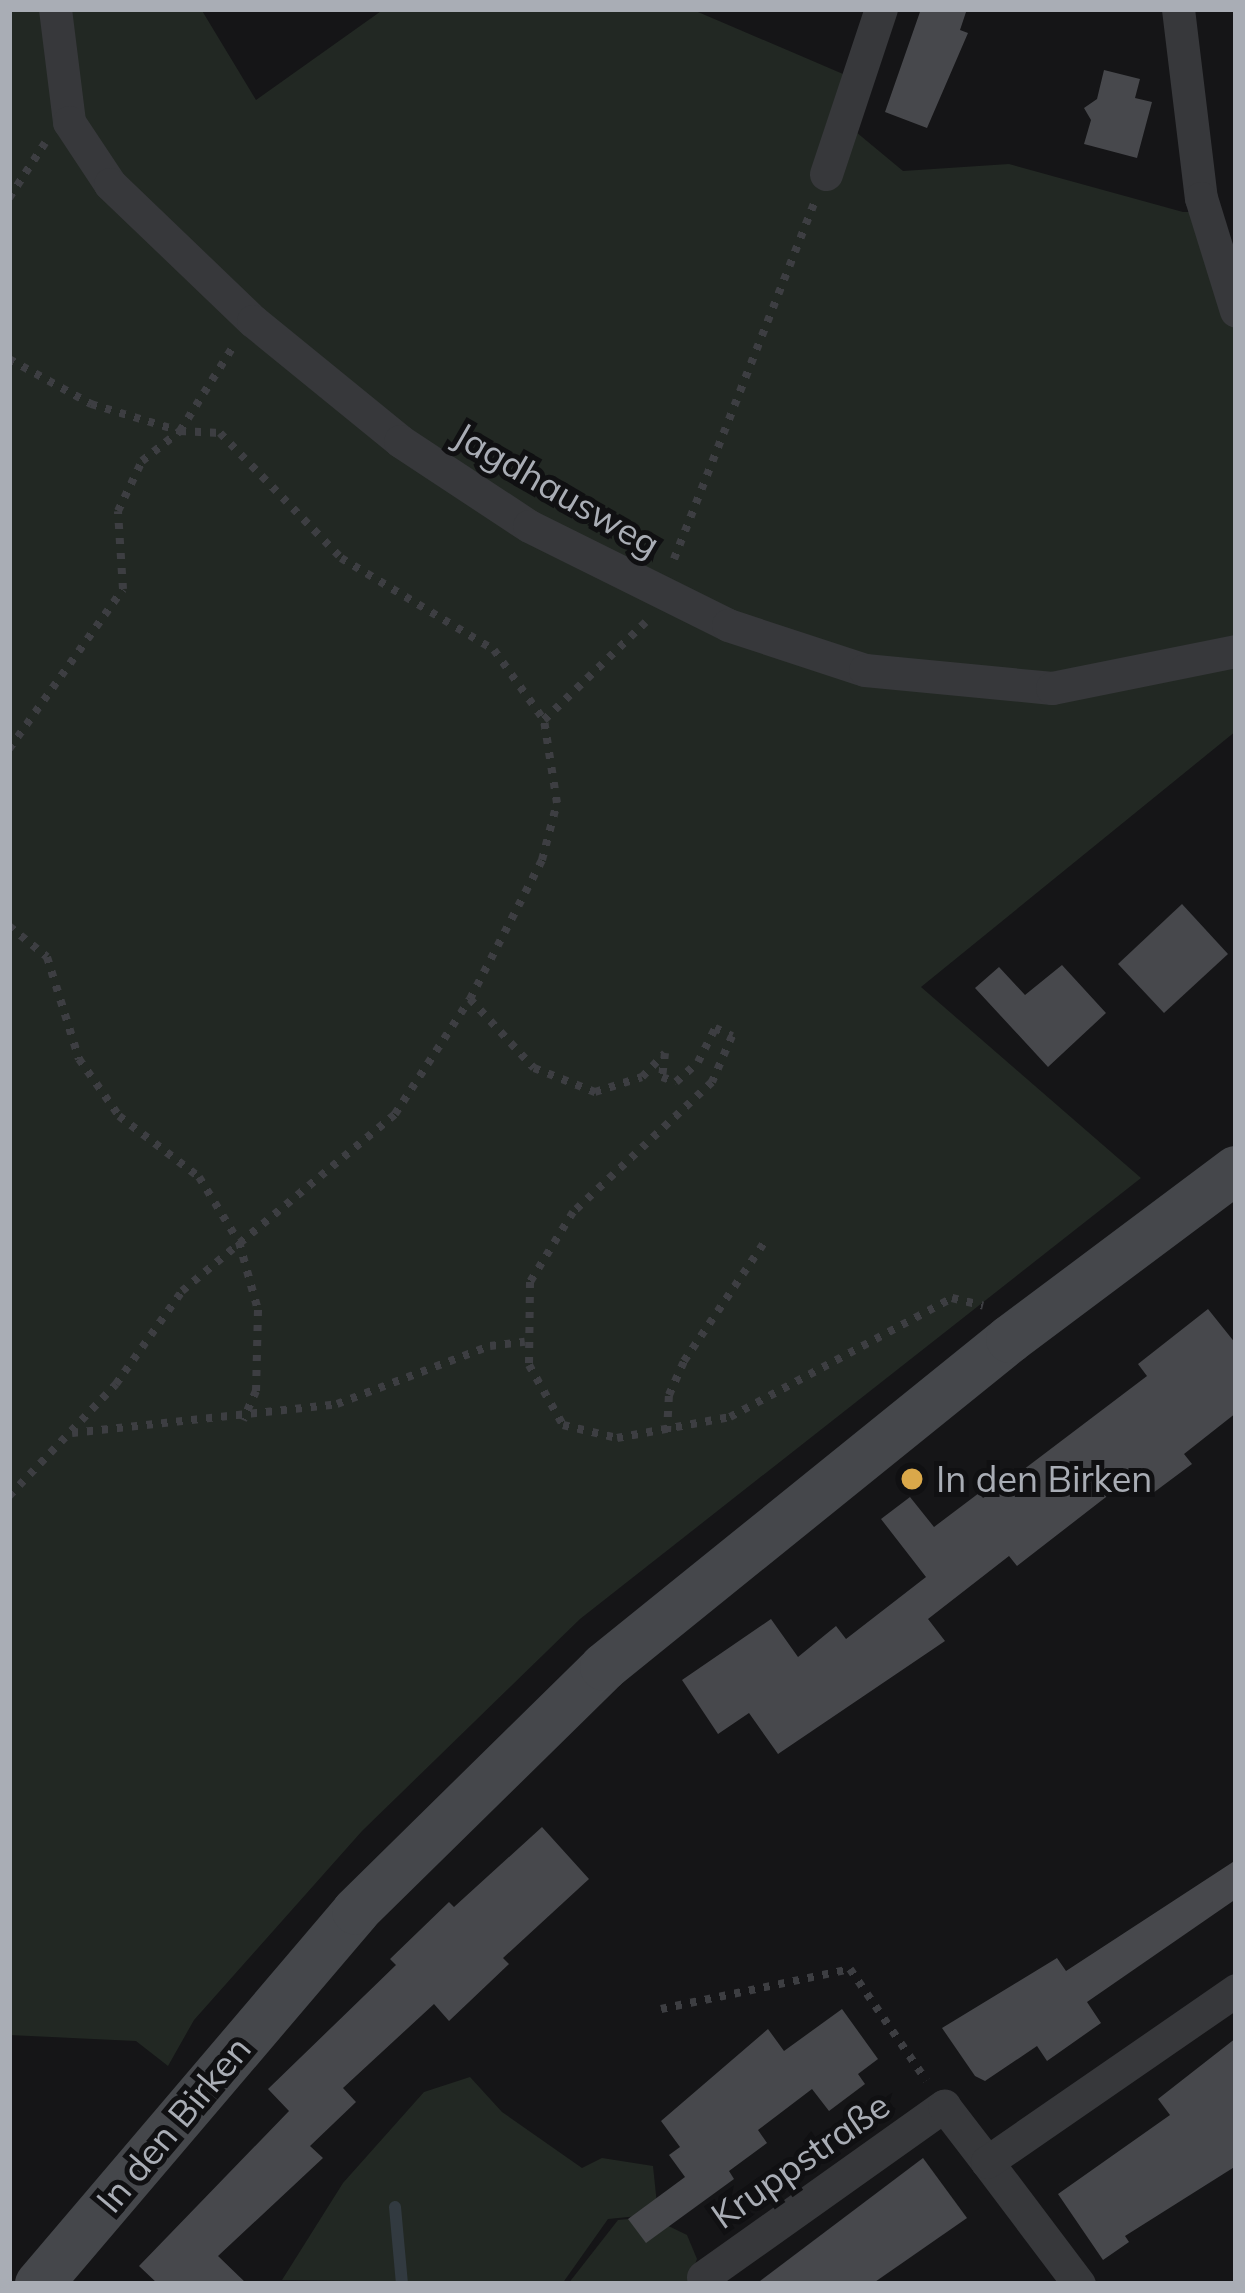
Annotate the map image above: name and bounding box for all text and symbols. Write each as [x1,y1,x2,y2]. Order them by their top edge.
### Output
street label: Jagdhausweg [447,413,667,565]
place label: In den Birken [936,1457,1152,1501]
marker: In den Birken [899,1466,925,1492]
street label: In den Birken [87,2027,259,2221]
street label: Kruppstraße [703,2083,897,2237]

